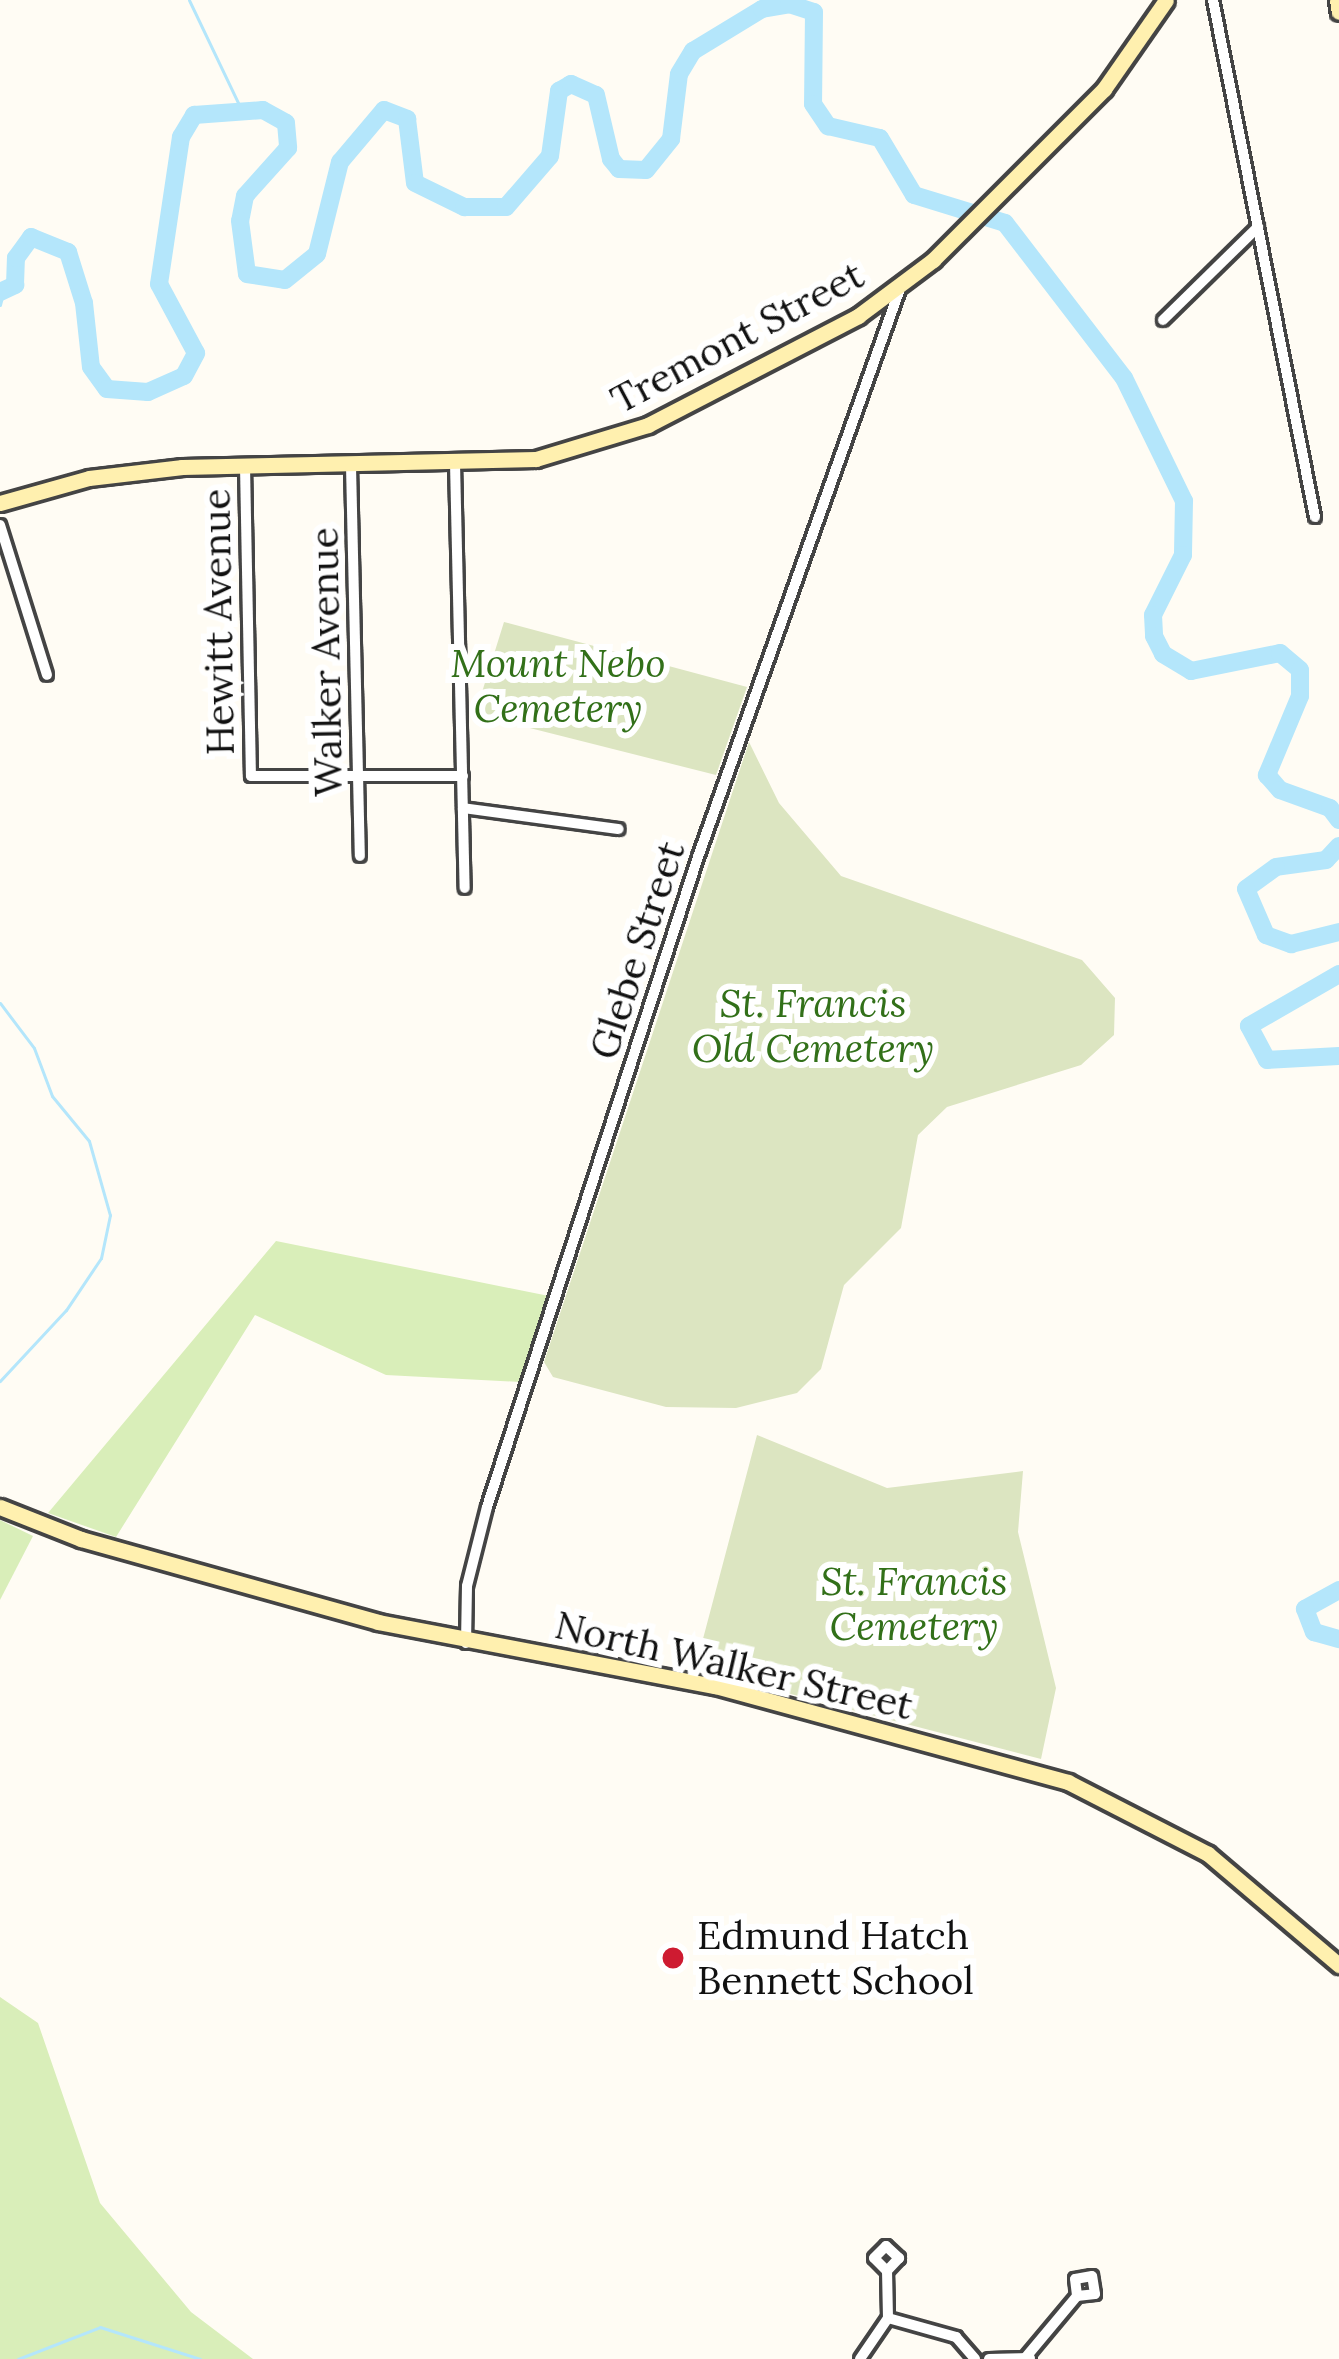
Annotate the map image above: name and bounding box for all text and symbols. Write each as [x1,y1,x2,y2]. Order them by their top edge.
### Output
street label: Tremont Street [603,251,871,423]
street label: Hewitt Avenue [192,488,244,756]
street label: Walker Avenue [300,527,352,797]
park label: Mount Nebo Cemetery [450,641,666,732]
street label: Glebe Street [580,835,694,1065]
park label: St. Francis Old Cemetery [692,981,934,1072]
park label: St. Francis Cemetery [821,1559,1007,1650]
street label: North Walker Street [551,1601,917,1729]
place label: Edmund Hatch Bennett School [697,1913,974,2004]
marker: Edmund Hatch Bennett School [660,1945,686,1971]

